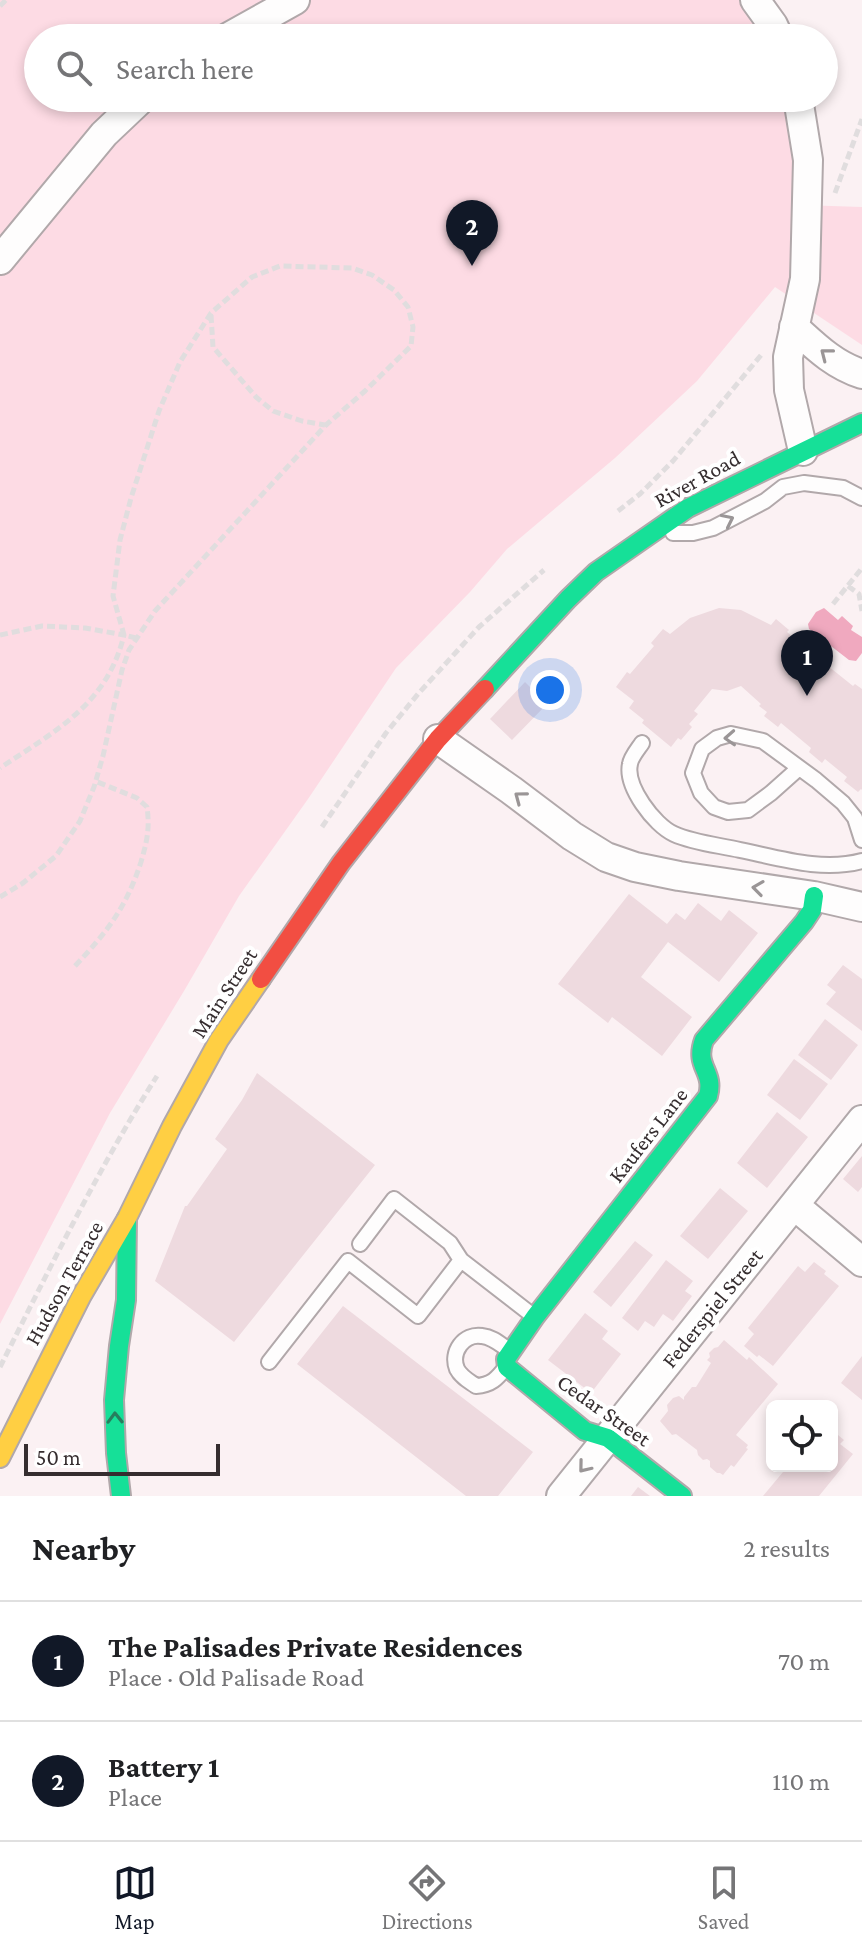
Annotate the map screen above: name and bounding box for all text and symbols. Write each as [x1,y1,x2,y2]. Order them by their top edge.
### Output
search box [24,24,838,112]
icon: search [52,46,96,90]
text: Search here [116,52,254,85]
pin: 2 [446,200,498,266]
one-way arrow [820,350,835,364]
street label: River Road [650,445,745,513]
one-way arrow [719,515,734,530]
pin: 1 [781,630,833,696]
your location [530,670,570,710]
one-way arrow [724,729,737,746]
one-way arrow [514,792,529,807]
one-way arrow [751,880,765,897]
street label: Main Street [186,943,263,1042]
street label: Kaufers Lane [603,1083,693,1187]
street label: Hudson Terrace [20,1217,108,1349]
street label: Federspiel Street [656,1243,768,1373]
street label: Cedar Street [553,1369,656,1452]
map controls [766,1400,838,1472]
button: locate [766,1400,838,1472]
one-way arrow [106,1411,123,1424]
scale bar [24,1440,220,1476]
text: 50 m [36,1445,81,1470]
one-way arrow [579,1458,594,1472]
text: Nearby [32,1530,135,1567]
text: 2 results [743,1534,830,1563]
text: The Palisades Private Residences [108,1630,522,1663]
text: 1 [53,1647,63,1676]
text: 70 m [778,1647,830,1676]
text: Place · Old Palisade Road [108,1663,364,1692]
text: Battery 1 [108,1750,219,1783]
text: 2 [51,1767,65,1796]
text: 110 m [772,1767,830,1796]
text: Place [108,1783,162,1812]
tab: Map [113,1861,157,1934]
tab: Directions [382,1861,473,1934]
tab: Saved [698,1861,749,1934]

